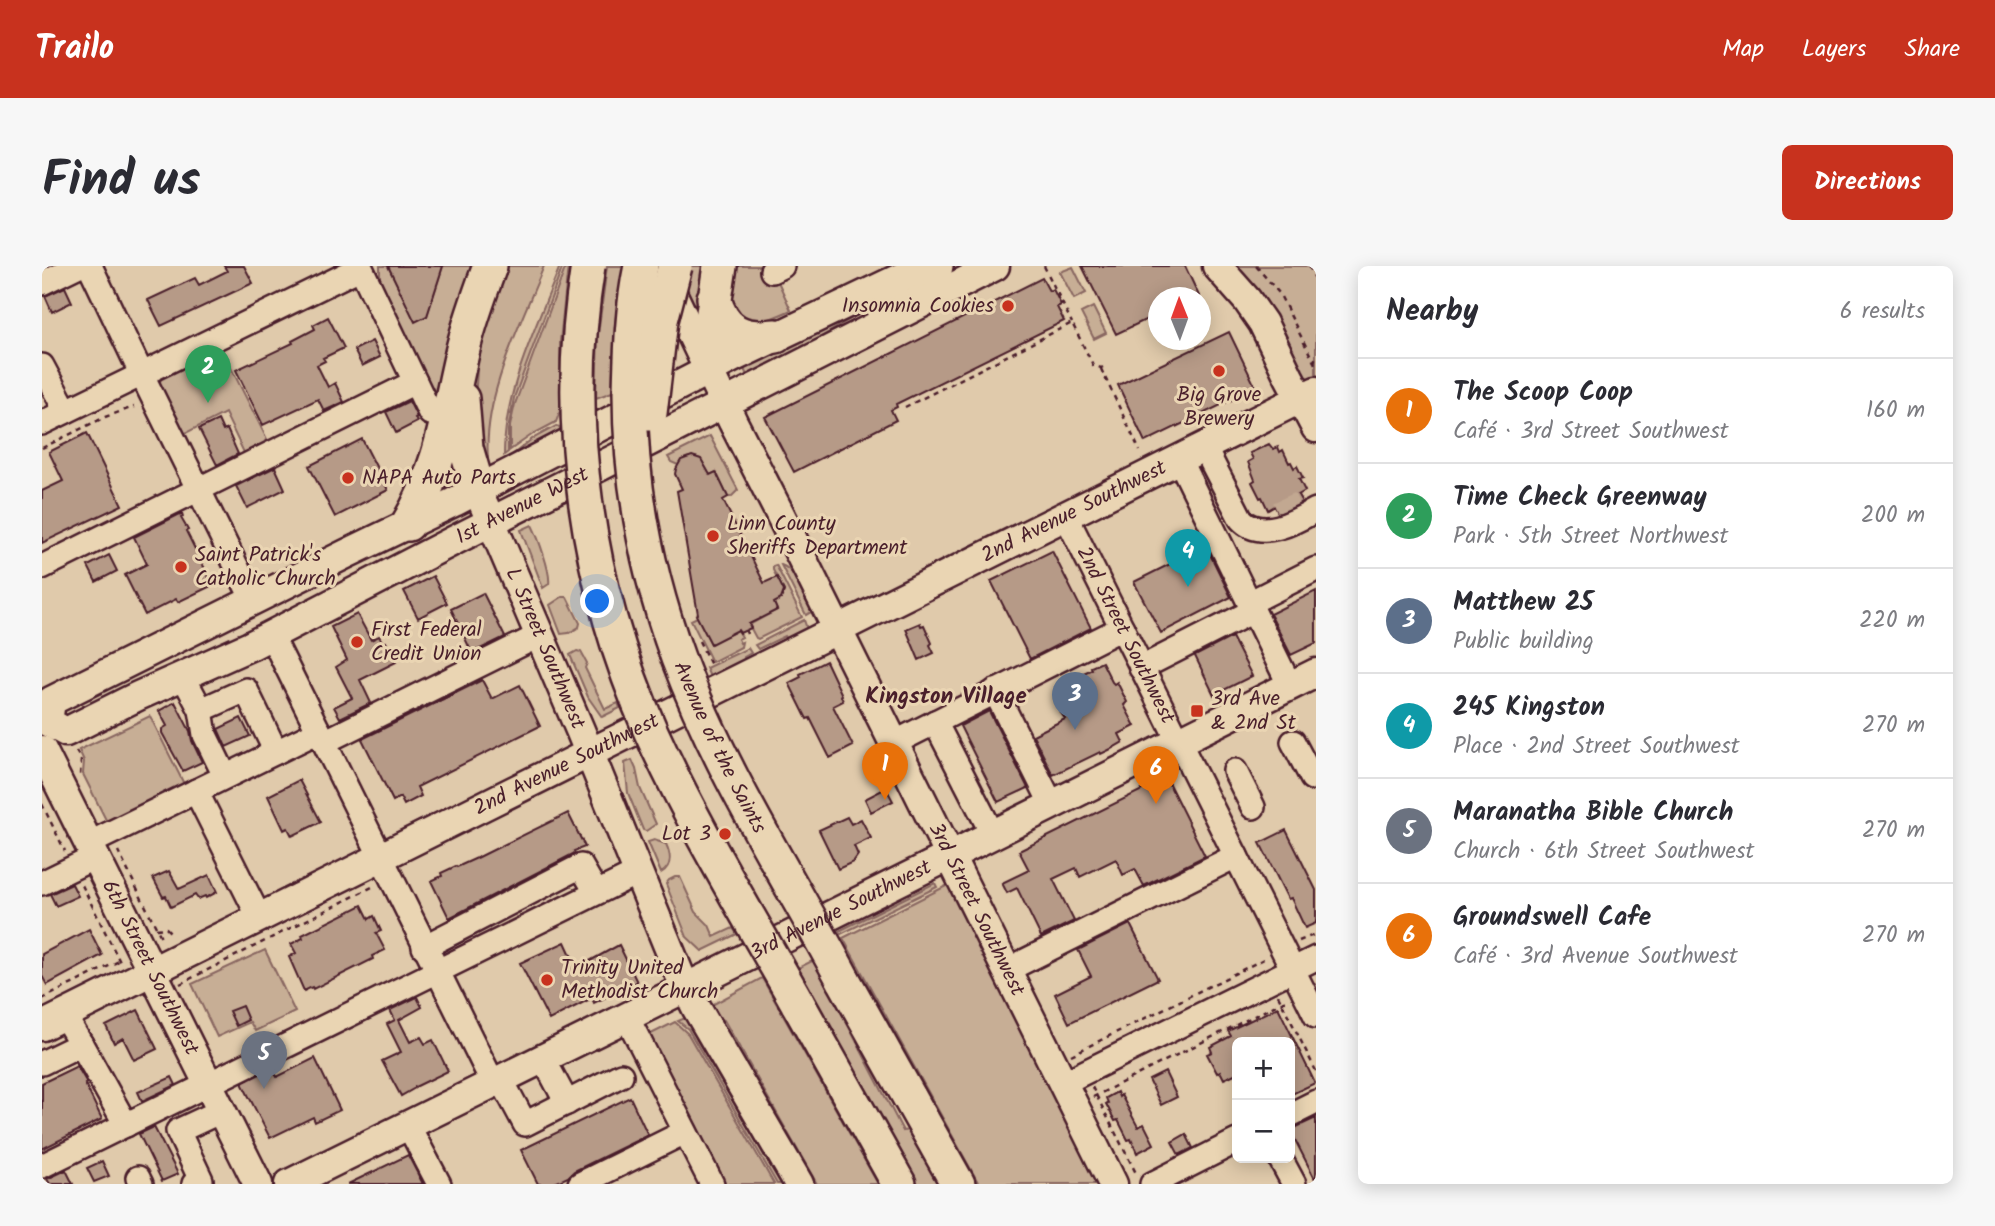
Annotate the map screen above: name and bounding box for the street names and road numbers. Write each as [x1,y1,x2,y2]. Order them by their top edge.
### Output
street label: 2nd Avenue Southwest [976,451,1173,572]
street label: 1st Avenue West [450,458,595,553]
street label: 2nd Street Southwest [1067,540,1184,730]
street label: L Street Southwest [496,563,595,735]
street label: Avenue of the Saints [664,657,775,840]
street label: 2nd Avenue Southwest [468,704,666,825]
street label: 3rd Street Southwest [919,817,1034,1003]
street label: 3rd Avenue Southwest [744,851,938,969]
street label: 6th Street Southwest [93,874,208,1062]

